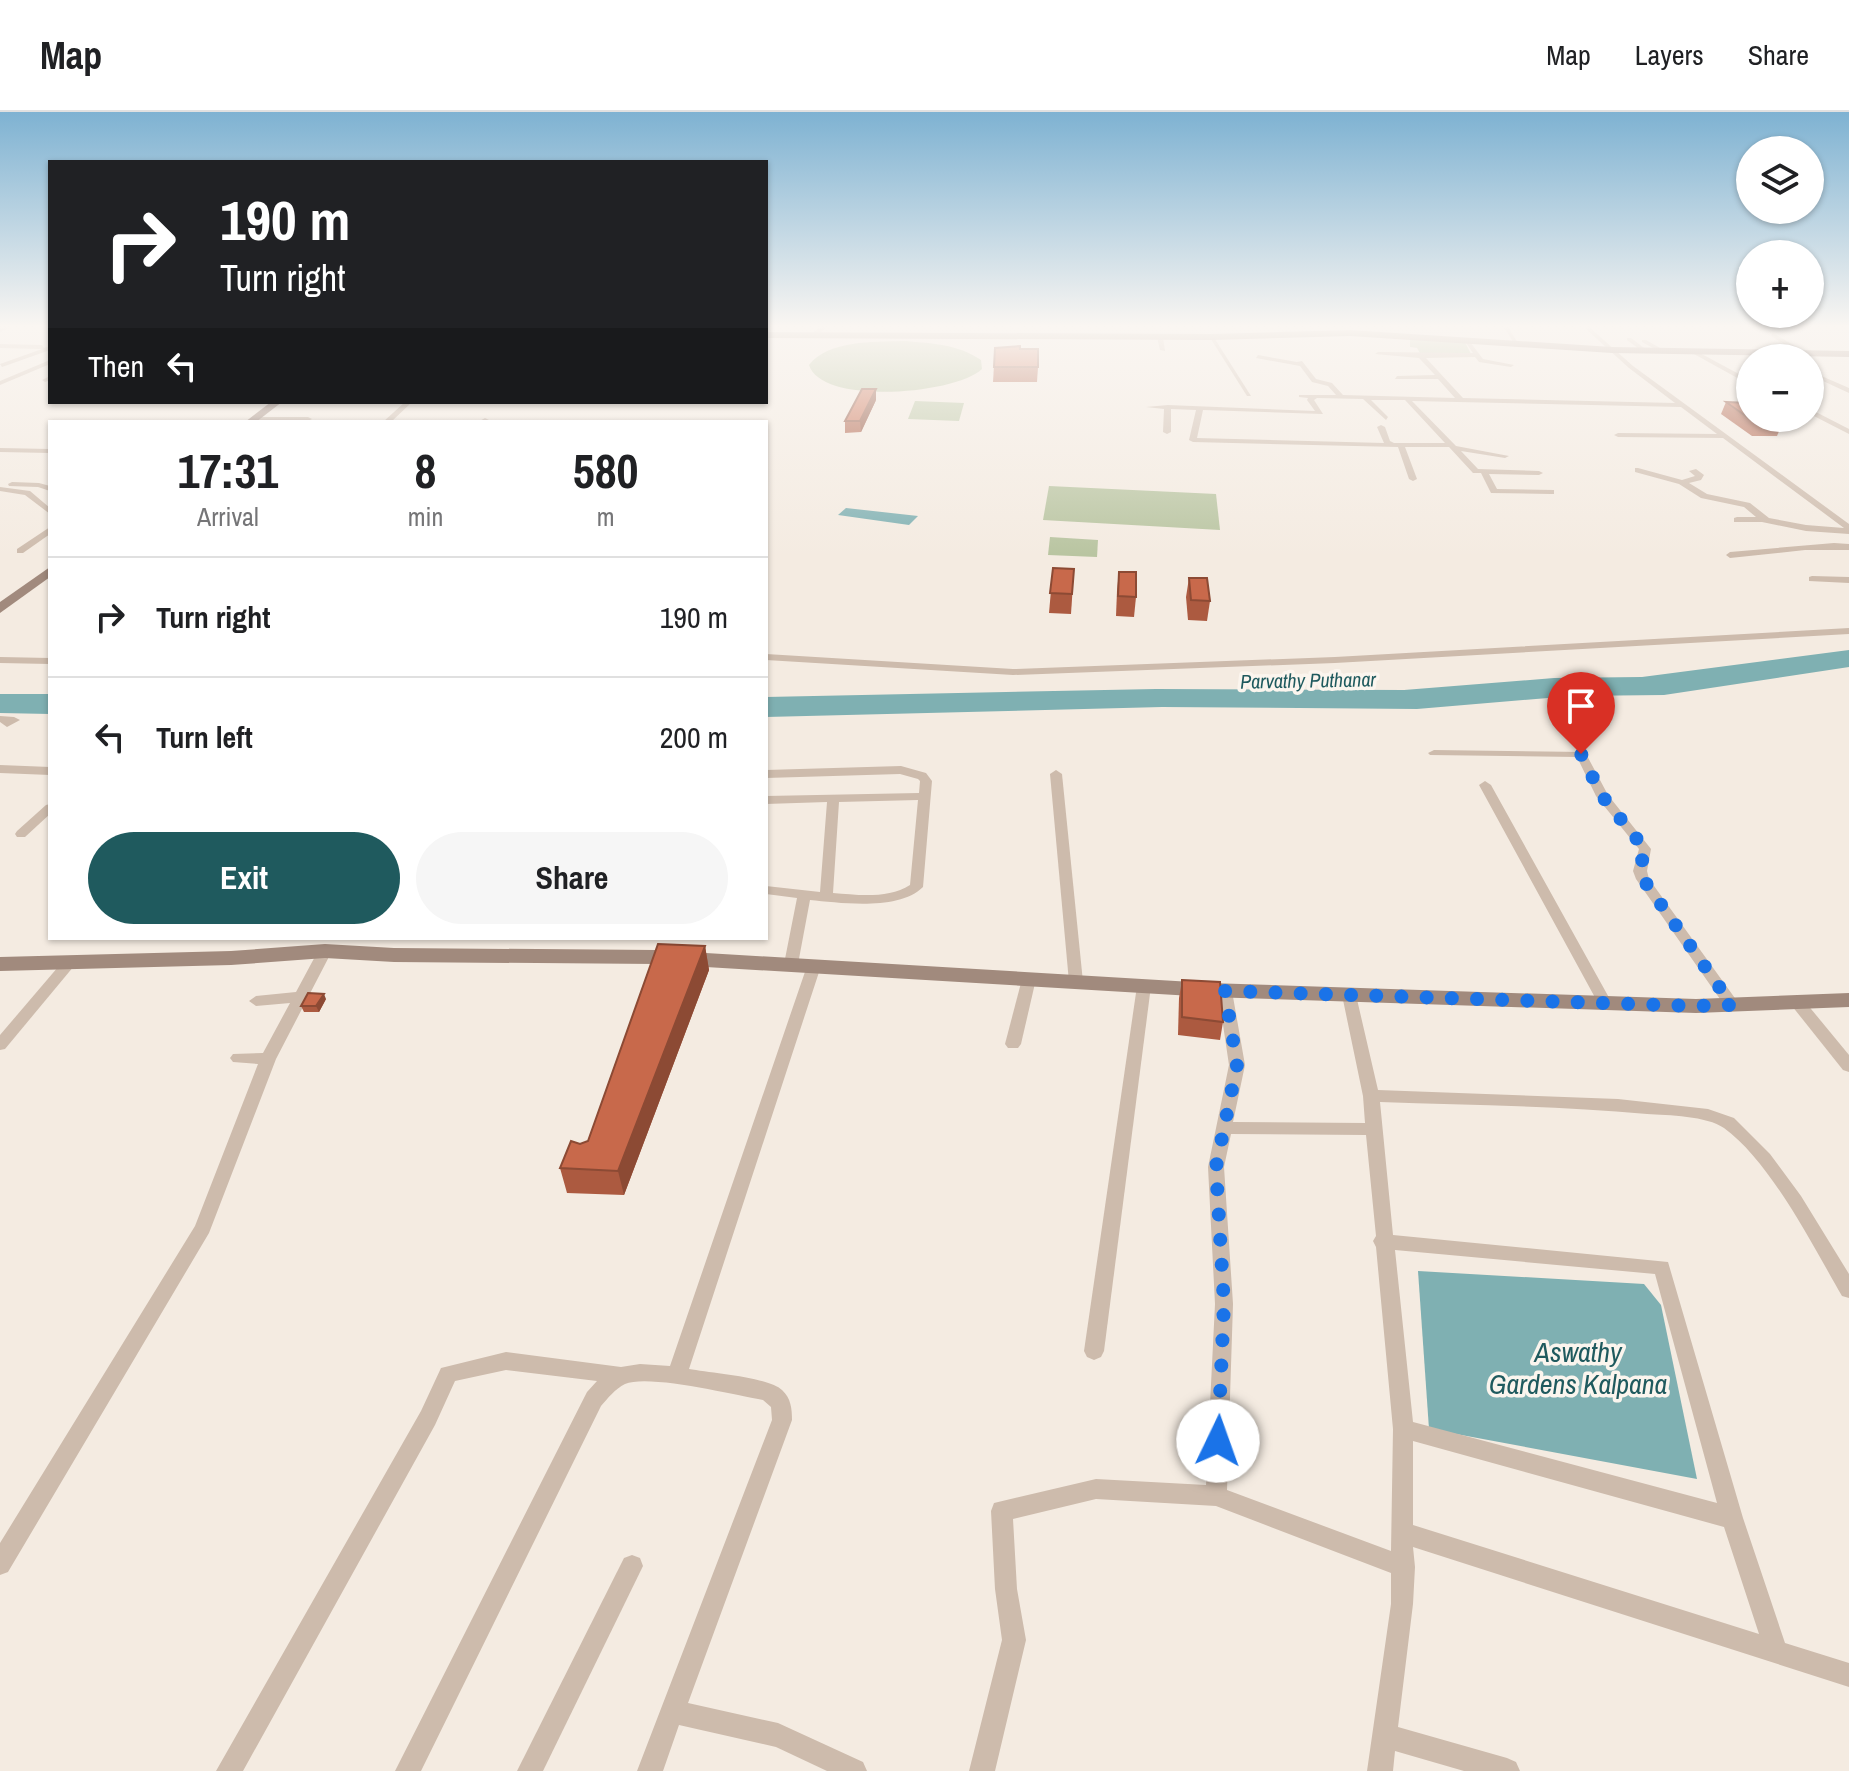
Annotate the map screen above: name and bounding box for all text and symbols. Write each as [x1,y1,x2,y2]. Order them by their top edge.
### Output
text: Map [40,30,102,81]
text: Map [1546,36,1591,74]
text: Layers [1635,36,1704,74]
text: Share [1748,36,1809,74]
map controls [1736,136,1824,432]
button: layers [1736,136,1824,224]
text: 190 m [220,182,350,257]
icon: right [88,192,192,296]
button: + [1736,240,1824,328]
text: Turn right [220,254,345,302]
icon: left [160,344,204,388]
button: − [1736,344,1824,432]
text: Then [88,346,144,386]
text: 17:31 [178,438,278,503]
text: 8 [415,438,436,503]
text: 580 [573,438,638,503]
text: Arrival [197,499,259,534]
text: min [408,499,443,534]
text: m [597,499,615,534]
icon: right [88,595,132,639]
text: Turn right [156,597,270,637]
text: 190 m [660,597,728,637]
water label: Parvathy Puthanar [1240,665,1377,695]
pin [1547,672,1615,754]
icon: arrive [1559,684,1603,728]
icon: left [88,715,132,759]
text: Turn left [156,717,253,757]
text: 200 m [660,717,728,757]
button: Exit [88,832,400,924]
button: Share [416,832,728,924]
water label: Aswathy Gardens Kalpana [1489,1333,1667,1403]
position arrow [1176,1399,1260,1483]

